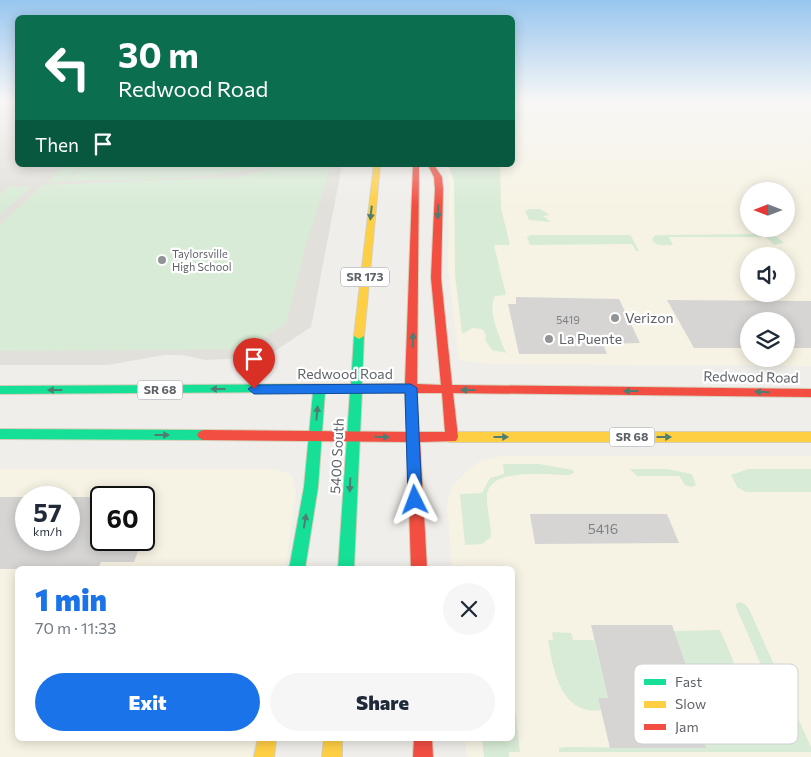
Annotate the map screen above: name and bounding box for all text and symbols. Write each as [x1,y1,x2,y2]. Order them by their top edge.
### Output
text: 30 m [118,32,199,75]
icon: left [35,35,100,100]
text: Redwood Road [118,75,268,102]
icon: arrive [89,130,117,158]
text: Then [35,133,79,156]
north arrow [740,182,795,238]
map controls [740,182,795,367]
one-way arrow [433,204,441,220]
one-way arrow [367,206,375,222]
place label: Taylorsville High School [172,247,232,273]
button: sound [740,247,795,302]
marker: Taylorsville High School [156,254,168,266]
road number: SR 173 [341,268,389,286]
place label: Verizon [625,309,674,326]
marker: Verizon [609,312,621,324]
button: layers [740,312,795,367]
house number: 5419 [556,313,580,326]
place label: La Puente [559,330,622,347]
one-way arrow [409,331,417,347]
marker: La Puente [543,333,555,345]
pin [233,338,275,389]
icon: arrive [240,345,268,373]
street label: Redwood Road [297,365,393,382]
street label: Redwood Road [703,367,799,386]
road number: SR 68 [138,380,182,400]
one-way arrow [47,386,63,394]
one-way arrow [210,386,226,394]
one-way arrow [460,386,476,394]
one-way arrow [622,387,638,395]
one-way arrow [754,388,770,396]
one-way arrow [313,405,321,421]
street label: 5400 South [326,418,347,494]
road number: SR 68 [610,428,654,447]
one-way arrow [154,431,170,439]
one-way arrow [375,433,391,441]
one-way arrow [493,433,509,441]
one-way arrow [656,433,672,441]
position arrow [388,473,440,525]
one-way arrow [346,478,354,494]
speed limit sign: 60 [90,486,155,551]
text: 57 [33,497,62,527]
one-way arrow [301,512,309,528]
house number: 5416 [588,520,618,537]
text: km/h [33,524,62,538]
text: 1 min [35,580,107,617]
button: close [443,583,495,635]
text: 70 m · 11:33 [35,618,116,637]
legend [634,664,798,744]
button: Exit [35,673,260,731]
button: Share [270,673,495,731]
text: Fast [675,673,702,690]
text: Slow [675,695,706,712]
text: Jam [675,718,699,735]

